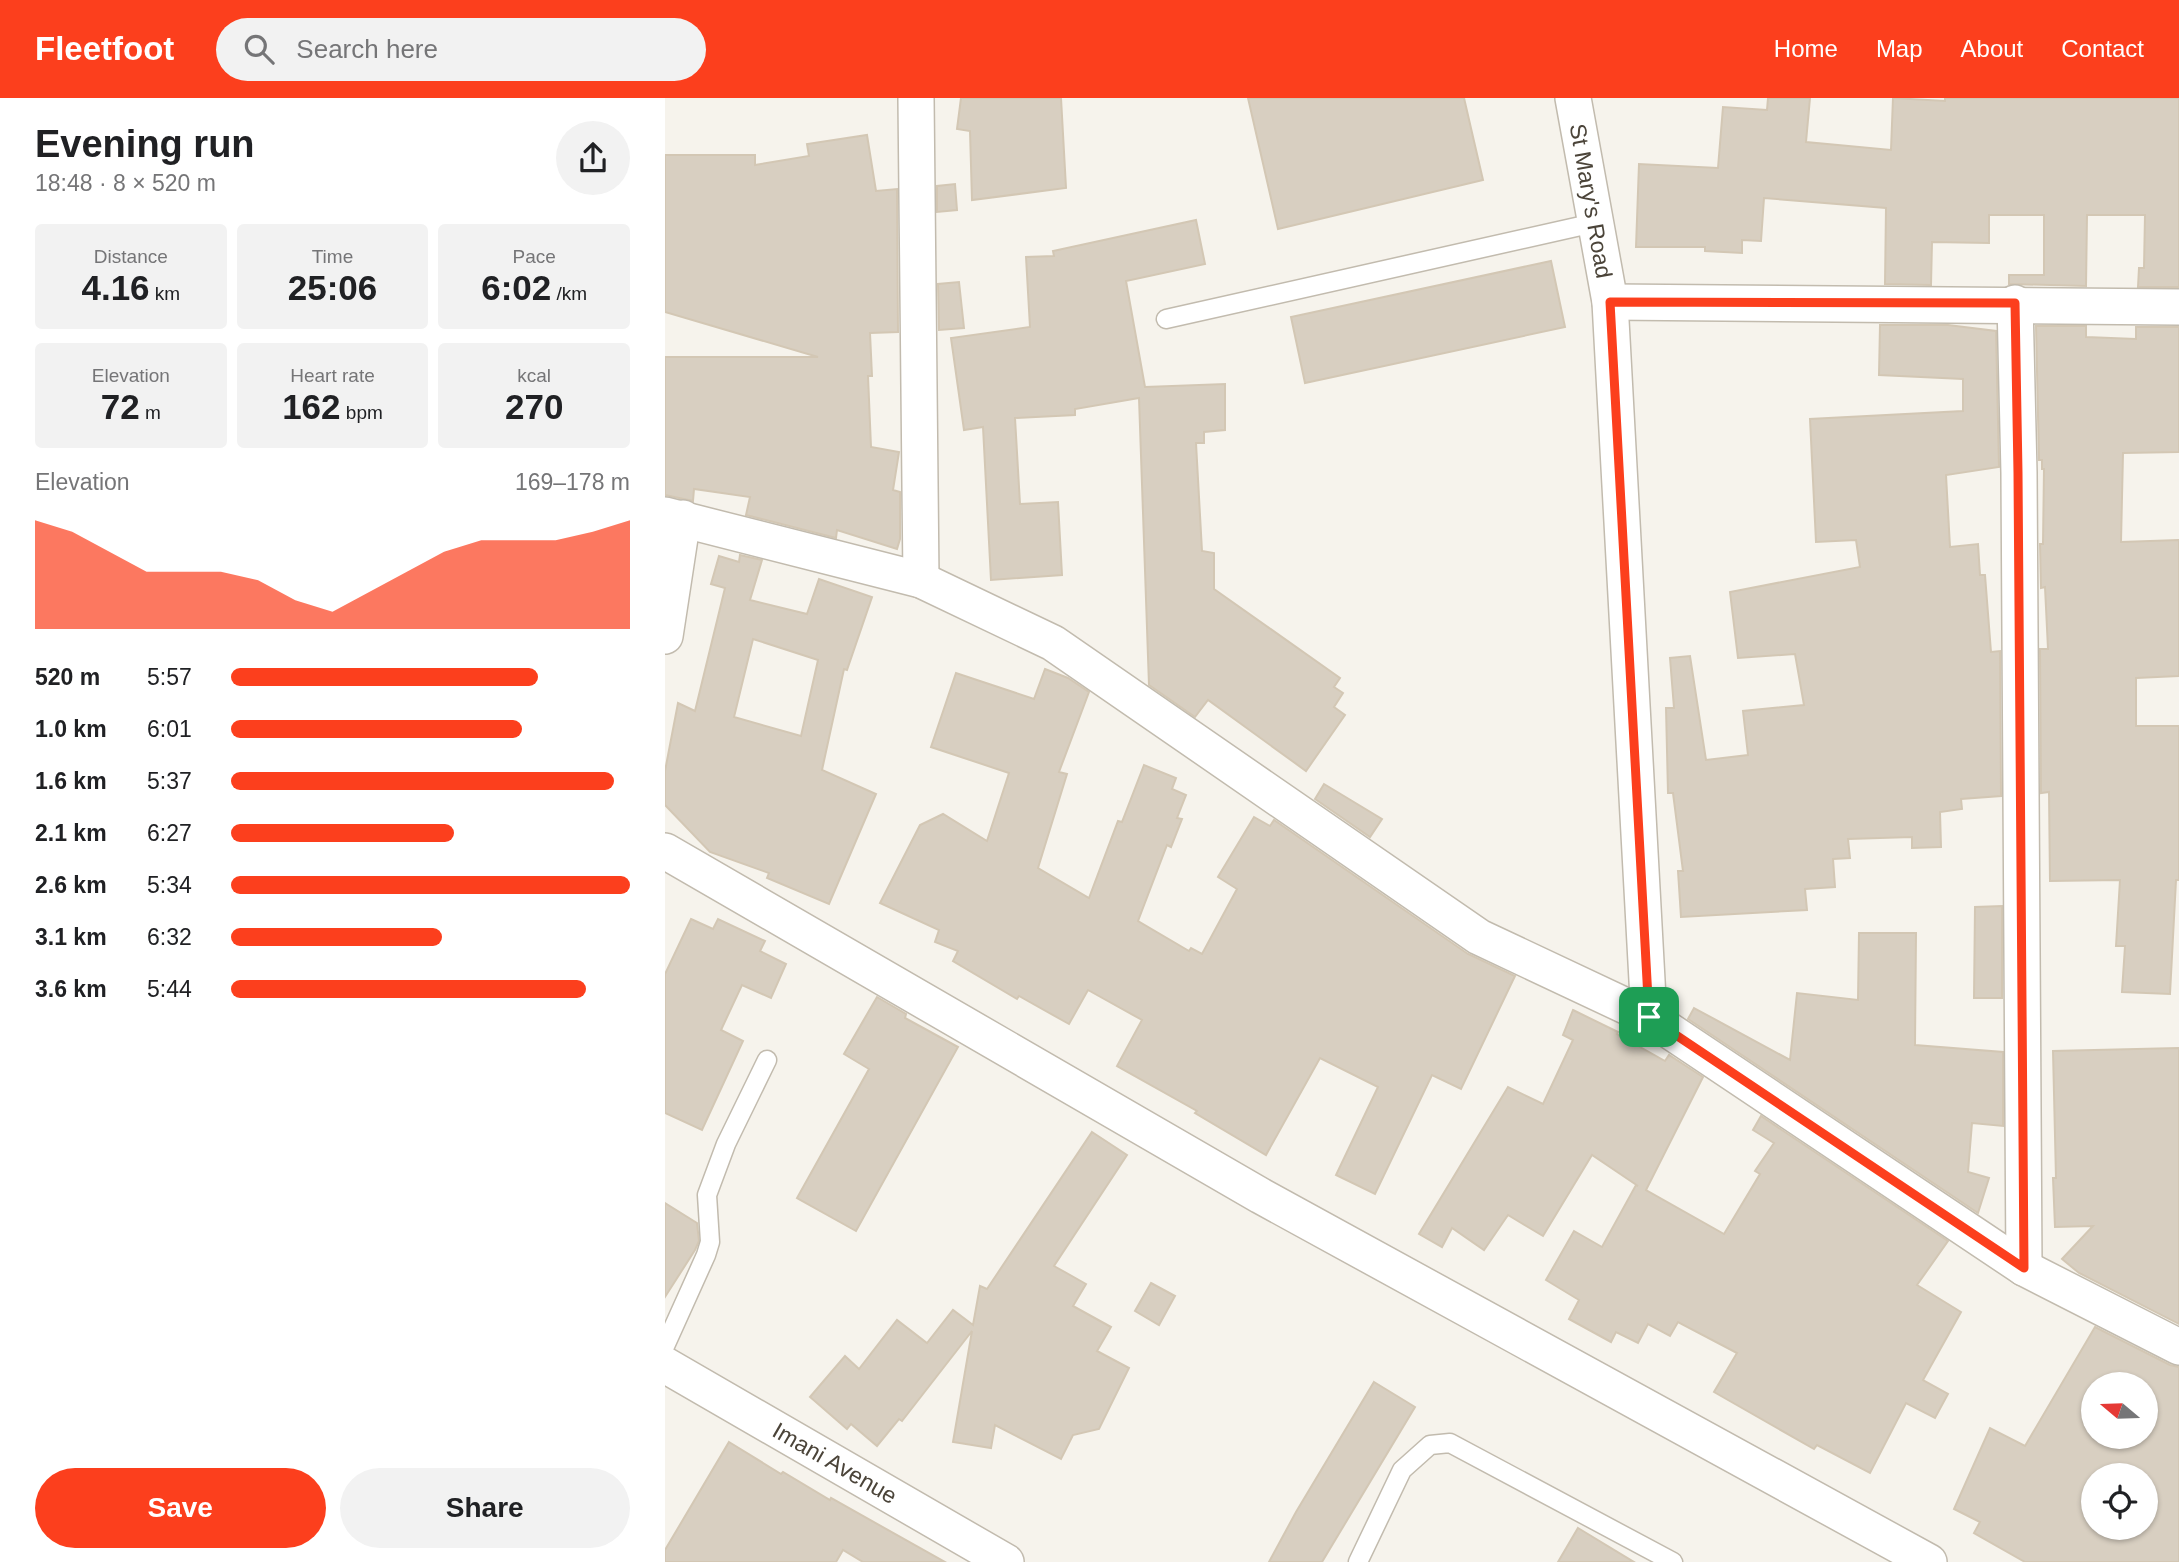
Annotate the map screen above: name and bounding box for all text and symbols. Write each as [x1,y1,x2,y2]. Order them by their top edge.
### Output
search box [216,18,706,81]
text: Fleetfoot [35,30,174,67]
icon: search [240,30,278,68]
text: Search here [296,34,438,64]
text: Home [1774,35,1838,62]
text: Map [1876,35,1923,62]
text: About [1961,35,2023,62]
text: Contact [2061,35,2144,62]
button: share [556,121,630,195]
street label: St Mary's Road [1565,122,1617,280]
text: Evening run [35,123,255,165]
text: 18:48 · 8 × 520 m [35,170,216,196]
text: Distance [94,246,168,267]
text: Time [312,246,353,267]
text: Pace [513,246,556,267]
text: 4.16 [81,268,150,307]
text: 25:06 [288,268,377,307]
text: 6:02 [481,268,551,307]
text: km [150,283,180,304]
text: /km [551,283,587,304]
text: Elevation [92,365,170,386]
text: Heart rate [290,365,375,386]
text: kcal [517,365,551,386]
text: 72 [101,387,140,426]
text: 162 [282,387,341,426]
text: 270 [505,387,563,426]
text: m [140,402,161,423]
text: bpm [341,402,383,423]
text: Elevation [35,469,130,495]
text: 169–178 m [515,469,630,495]
text: 520 m [35,664,100,690]
text: 5:57 [147,664,192,690]
text: 1.0 km [35,716,107,742]
text: 6:01 [147,716,192,742]
text: 1.6 km [35,768,107,794]
text: 5:37 [147,768,192,794]
text: 2.1 km [35,820,107,846]
text: 6:27 [147,820,192,846]
text: 2.6 km [35,872,107,898]
text: 5:34 [147,872,192,898]
text: 3.1 km [35,924,107,950]
text: 6:32 [147,924,192,950]
text: 3.6 km [35,976,107,1002]
text: 5:44 [147,976,192,1002]
pin [1619,987,1679,1047]
icon: arrive [1630,998,1668,1036]
north arrow [2081,1372,2158,1449]
map controls [2081,1372,2158,1540]
street label: Imani Avenue [768,1417,902,1509]
button: locate [2081,1463,2158,1540]
button: Save [35,1468,326,1548]
button: Share [340,1468,630,1548]

